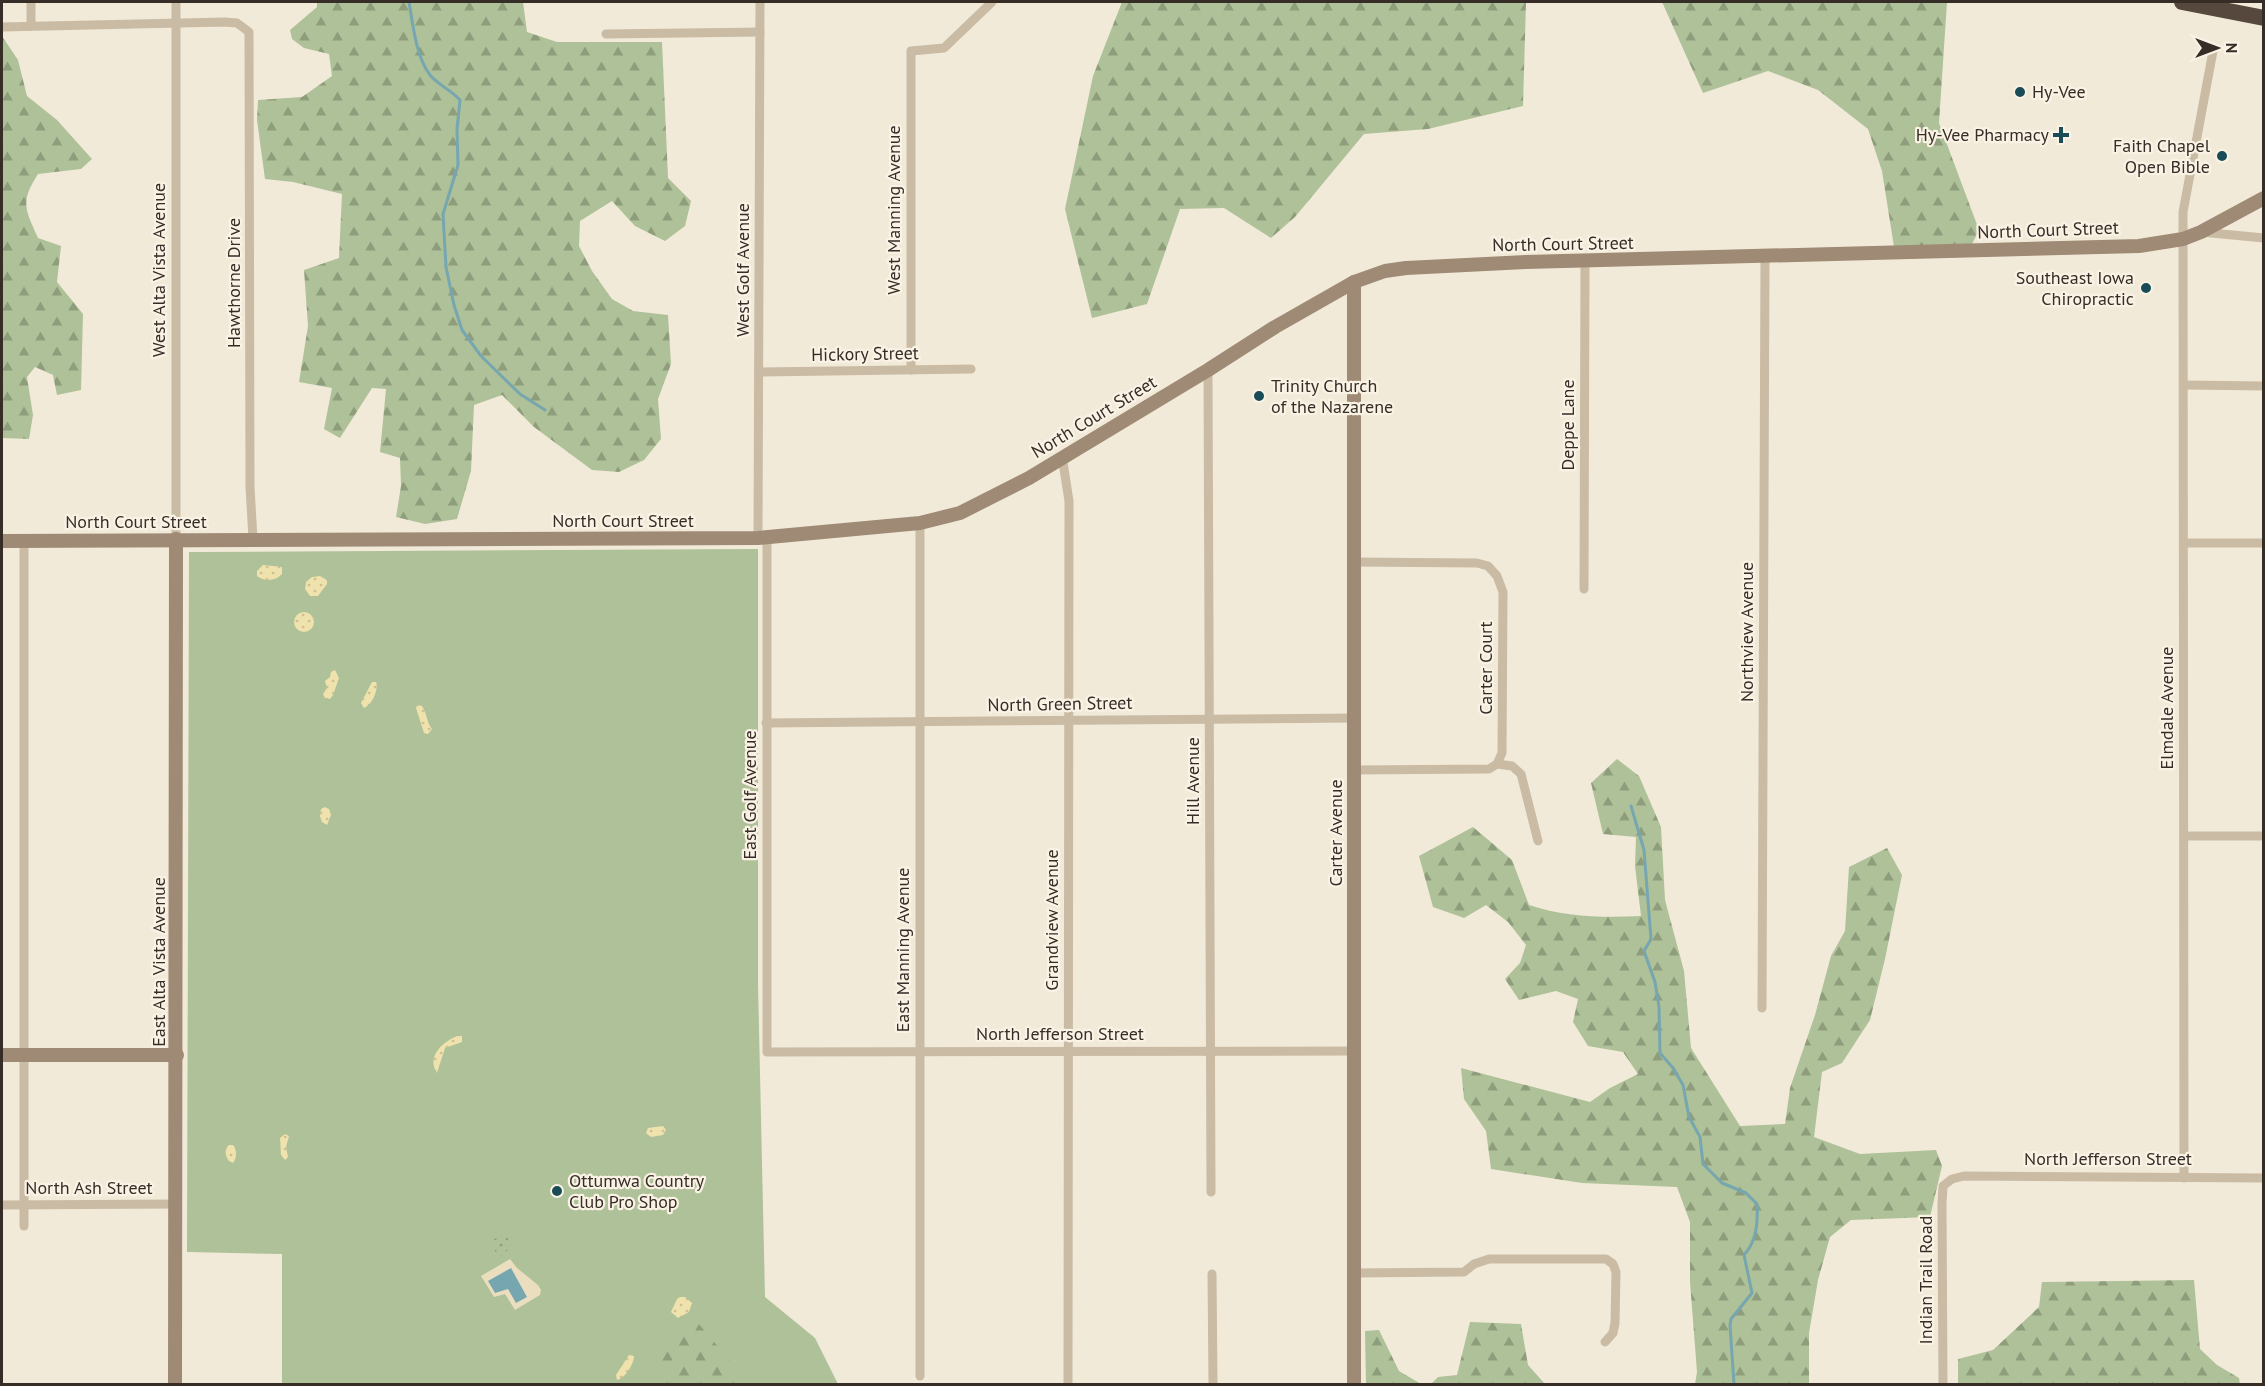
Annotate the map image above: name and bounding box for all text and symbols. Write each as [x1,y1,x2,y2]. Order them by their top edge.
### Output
north arrow [2187,18,2247,78]
text: N [2222,43,2242,53]
place label: Hy-Vee [2032,80,2086,103]
marker: Hy-Vee [2013,85,2027,99]
place label: Hy-Vee Pharmacy [1916,123,2050,146]
street label: West Manning Avenue [882,125,905,295]
marker: Hy-Vee Pharmacy [2054,128,2068,142]
place label: Faith Chapel Open Bible [2113,134,2211,178]
marker: Faith Chapel Open Bible [2215,149,2229,163]
street label: West Alta Vista Avenue [147,183,170,357]
street label: West Golf Avenue [731,203,754,337]
street label: North Court Street [1977,216,2119,243]
street label: Hawthorne Drive [222,218,245,348]
street label: North Court Street [1492,231,1634,256]
place label: Southeast Iowa Chiropractic [2016,266,2134,310]
marker: Southeast Iowa Chiropractic [2139,281,2153,295]
street label: Hickory Street [811,341,919,366]
street label: North Court Street [1027,370,1160,463]
place label: Trinity Church of the Nazarene [1271,374,1393,418]
street label: Deppe Lane [1556,379,1579,471]
marker: Trinity Church of the Nazarene [1252,389,1266,403]
street label: North Court Street [552,509,694,532]
street label: North Court Street [65,510,207,533]
street label: Northview Avenue [1735,562,1758,702]
street label: Carter Court [1474,621,1497,715]
street label: Elmdale Avenue [2155,647,2178,769]
street label: North Green Street [987,691,1133,716]
street label: East Golf Avenue [738,730,761,860]
street label: Hill Avenue [1181,737,1204,825]
street label: Carter Avenue [1324,779,1347,887]
street label: Grandview Avenue [1040,849,1063,991]
street label: East Manning Avenue [891,868,914,1032]
street label: East Alta Vista Avenue [147,877,170,1047]
street label: North Jefferson Street [976,1022,1144,1045]
street label: North Jefferson Street [2024,1147,2192,1170]
place label: Ottumwa Country Club Pro Shop [569,1169,705,1213]
street label: North Ash Street [25,1176,153,1199]
marker: Ottumwa Country Club Pro Shop [550,1184,564,1198]
street label: Indian Trail Road [1914,1216,1937,1344]

